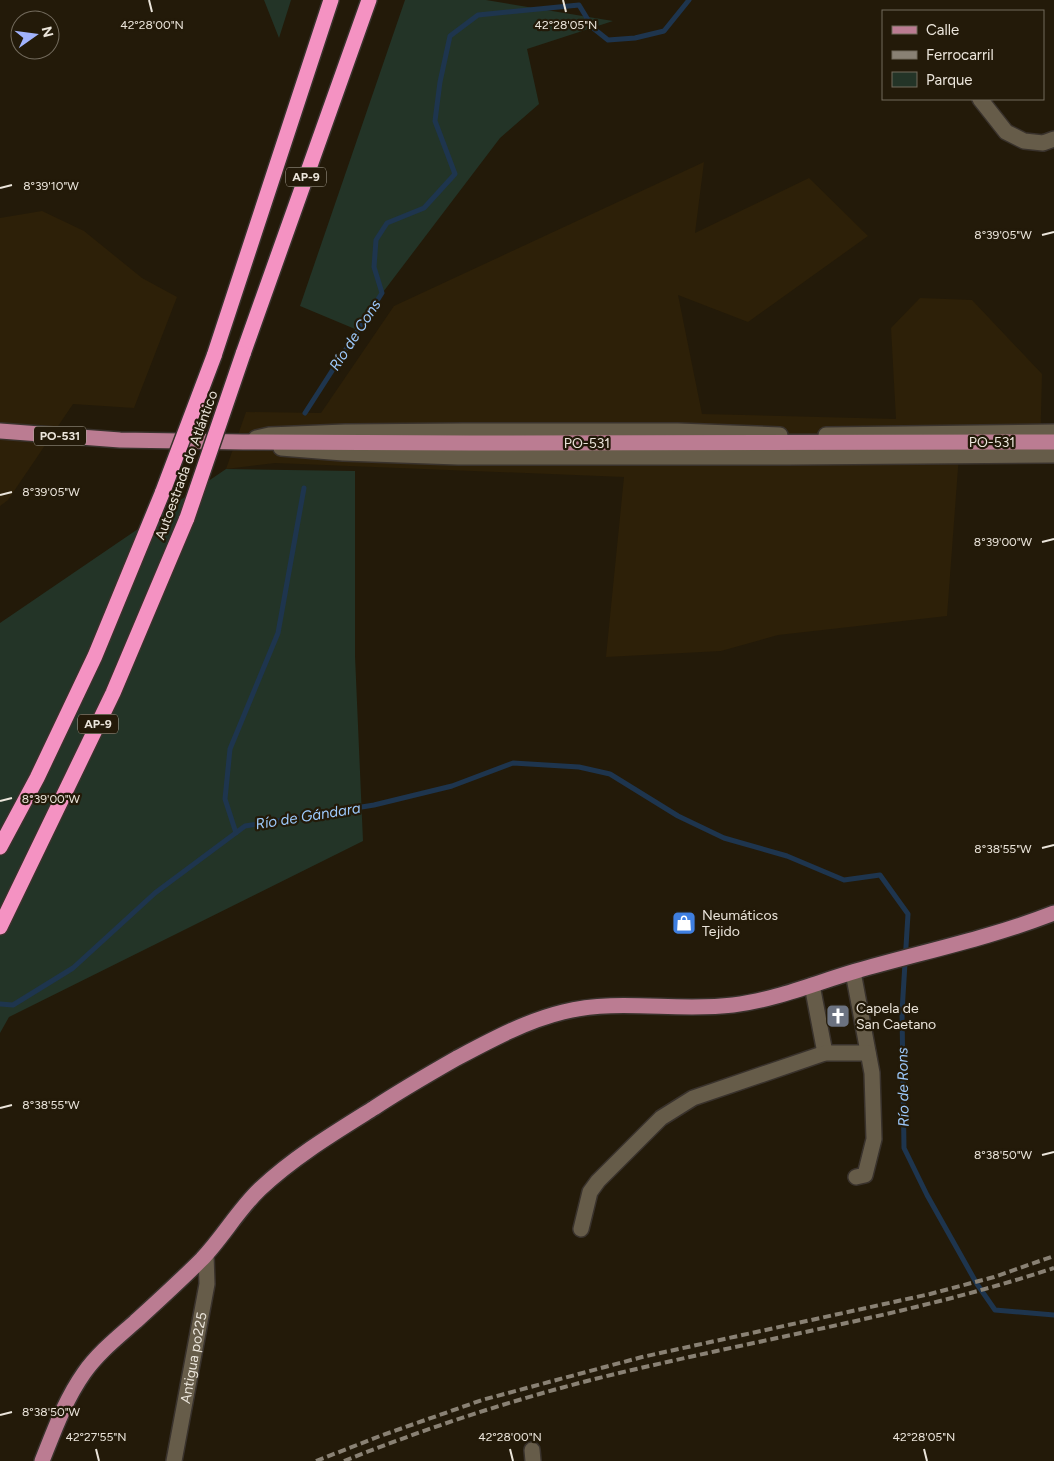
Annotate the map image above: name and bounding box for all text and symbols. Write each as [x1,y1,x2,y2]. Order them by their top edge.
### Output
north arrow [10,10,60,60]
legend [882,10,1044,100]
text: 42°28'00"N [120,18,184,32]
text: 42°28'05"N [535,18,597,32]
text: Calle [926,21,959,39]
text: N [38,25,57,39]
text: Ferrocarril [926,46,994,64]
text: Parque [926,71,973,89]
road number: AP-9 [286,168,326,186]
text: 8°39'10"W [23,179,79,193]
text: 8°39'05"W [974,228,1032,242]
water label: Río de Cons [325,296,385,374]
street label: Autoestrada do Atlántico [152,388,221,542]
road number: PO-531 [34,426,86,446]
street label: PO-531 [969,434,1015,451]
street label: PO-531 [564,435,610,452]
text: 8°39'05"W [22,485,80,499]
text: 8°39'00"W [974,535,1033,549]
road number: AP-9 [78,714,118,734]
text: 8°39'00"W [22,792,81,806]
water label: Río de Gándara [254,799,362,833]
text: 8°38'55"W [974,842,1032,856]
place label: Neumáticos Tejido [702,907,778,940]
shop icon: Neumáticos Tejido [671,910,697,936]
place label: Capela de San Caetano [856,1000,936,1033]
church icon: Capela de San Caetano [825,1003,851,1029]
water label: Río de Rons [893,1047,913,1127]
text: 8°38'55"W [22,1098,80,1112]
text: 8°38'50"W [974,1148,1033,1162]
street label: Antigua po225 [177,1311,211,1405]
text: 8°38'50"W [22,1405,81,1419]
text: 42°27'55"N [65,1430,127,1444]
text: 42°28'00"N [478,1430,542,1444]
text: 42°28'05"N [893,1430,955,1444]

